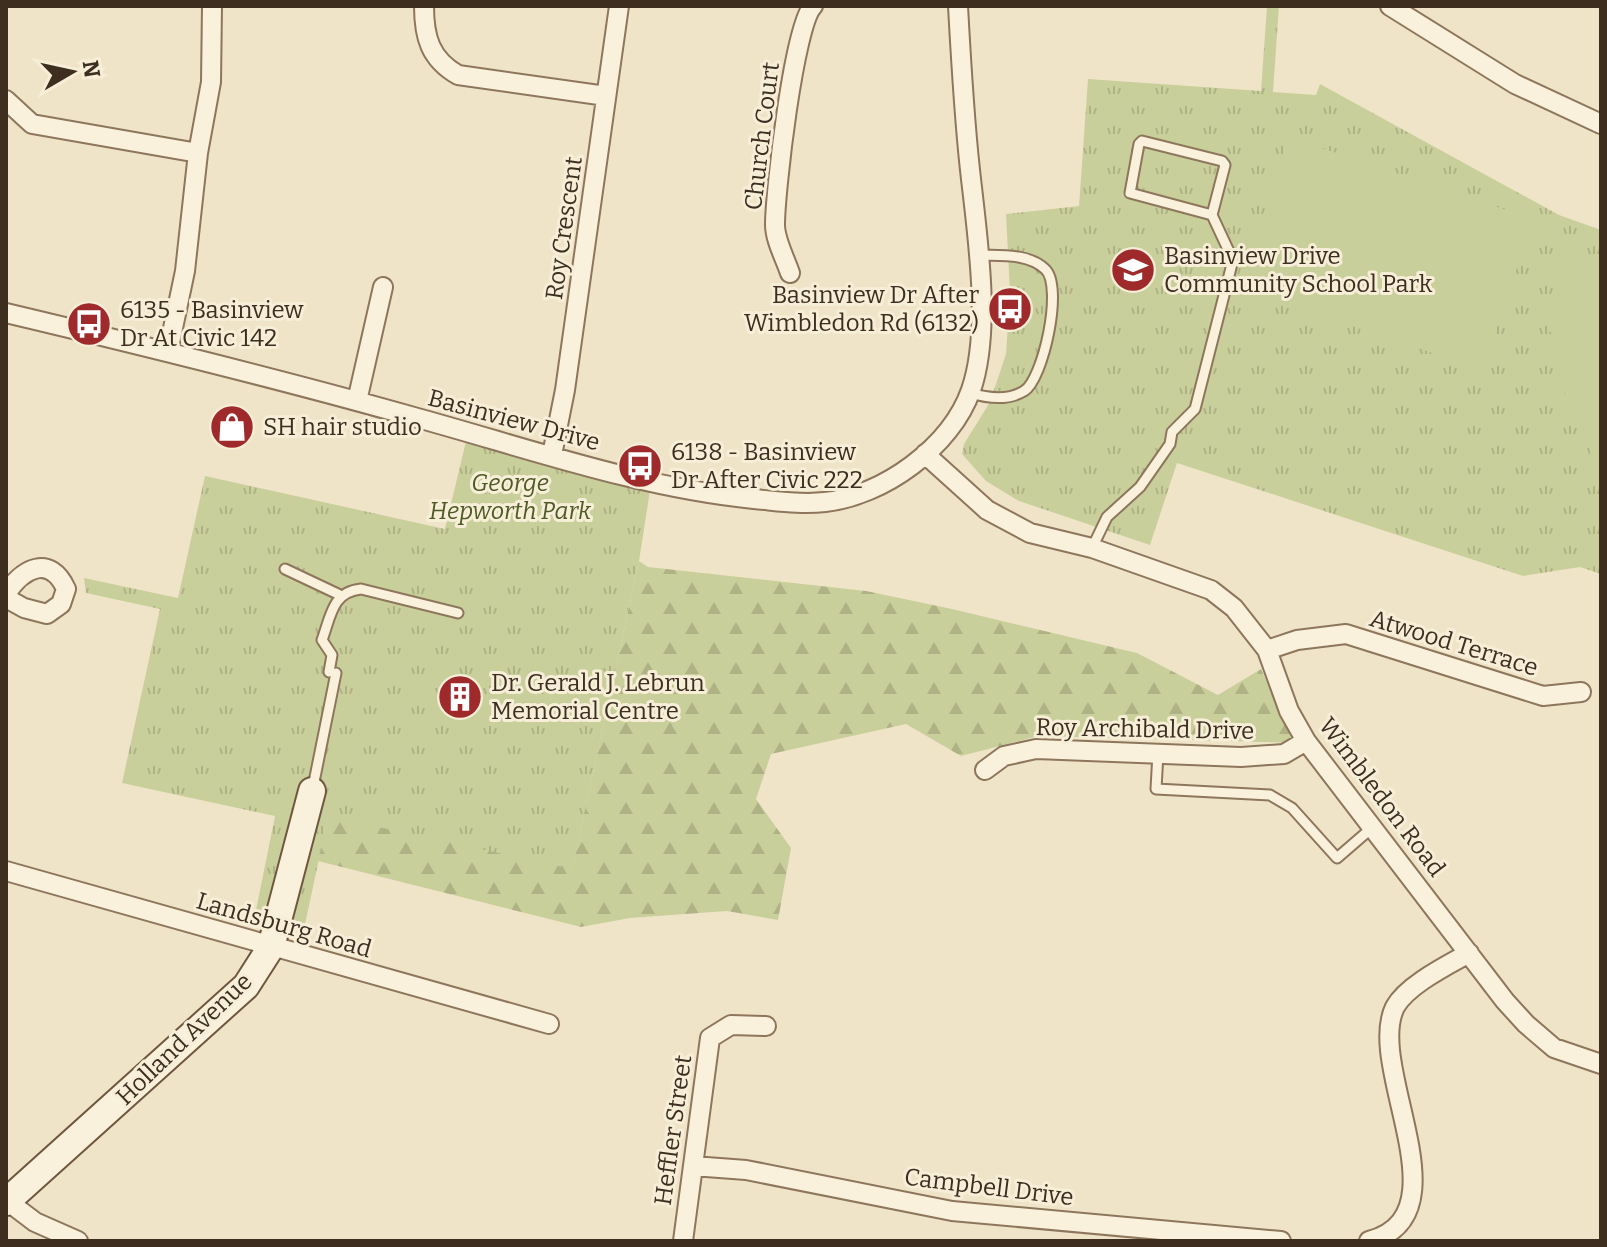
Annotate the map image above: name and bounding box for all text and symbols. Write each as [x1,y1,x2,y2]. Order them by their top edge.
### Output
north arrow [32,32,112,112]
text: N [77,58,106,79]
street label: Church Court [739,60,785,212]
street label: Roy Crescent [540,154,588,301]
place label: Basinview Drive Community School Park [1164,242,1433,298]
school or university icon: Basinview Drive Community School Park [1109,246,1157,294]
place label: Basinview Dr After Wimbledon Rd (6132) [744,281,979,337]
bus stop icon: Basinview Dr After Wimbledon Rd (6132) [986,285,1034,333]
place label: 6135 - Basinview Dr At Civic 142 [120,296,304,352]
bus stop icon: 6135 - Basinview Dr At Civic 142 [65,300,113,348]
street label: Basinview Drive [425,384,603,456]
shop icon: SH hair studio [208,403,256,451]
place label: SH hair studio [263,413,422,441]
place label: 6138 - Basinview Dr After Civic 222 [671,438,863,494]
bus stop icon: 6138 - Basinview Dr After Civic 222 [616,442,664,490]
park label: George Hepworth Park [429,469,592,525]
street label: Atwood Terrace [1367,604,1541,682]
place label: Dr. Gerald J. Lebrun Memorial Centre [491,669,705,725]
building icon: Dr. Gerald J. Lebrun Memorial Centre [436,673,484,721]
street label: Wimbledon Road [1313,712,1451,882]
street label: Roy Archibald Drive [1035,713,1255,745]
street label: Landsburg Road [193,887,375,963]
street label: Holland Avenue [110,967,258,1111]
street label: Heffler Street [649,1053,697,1207]
street label: Campbell Drive [903,1163,1075,1211]

